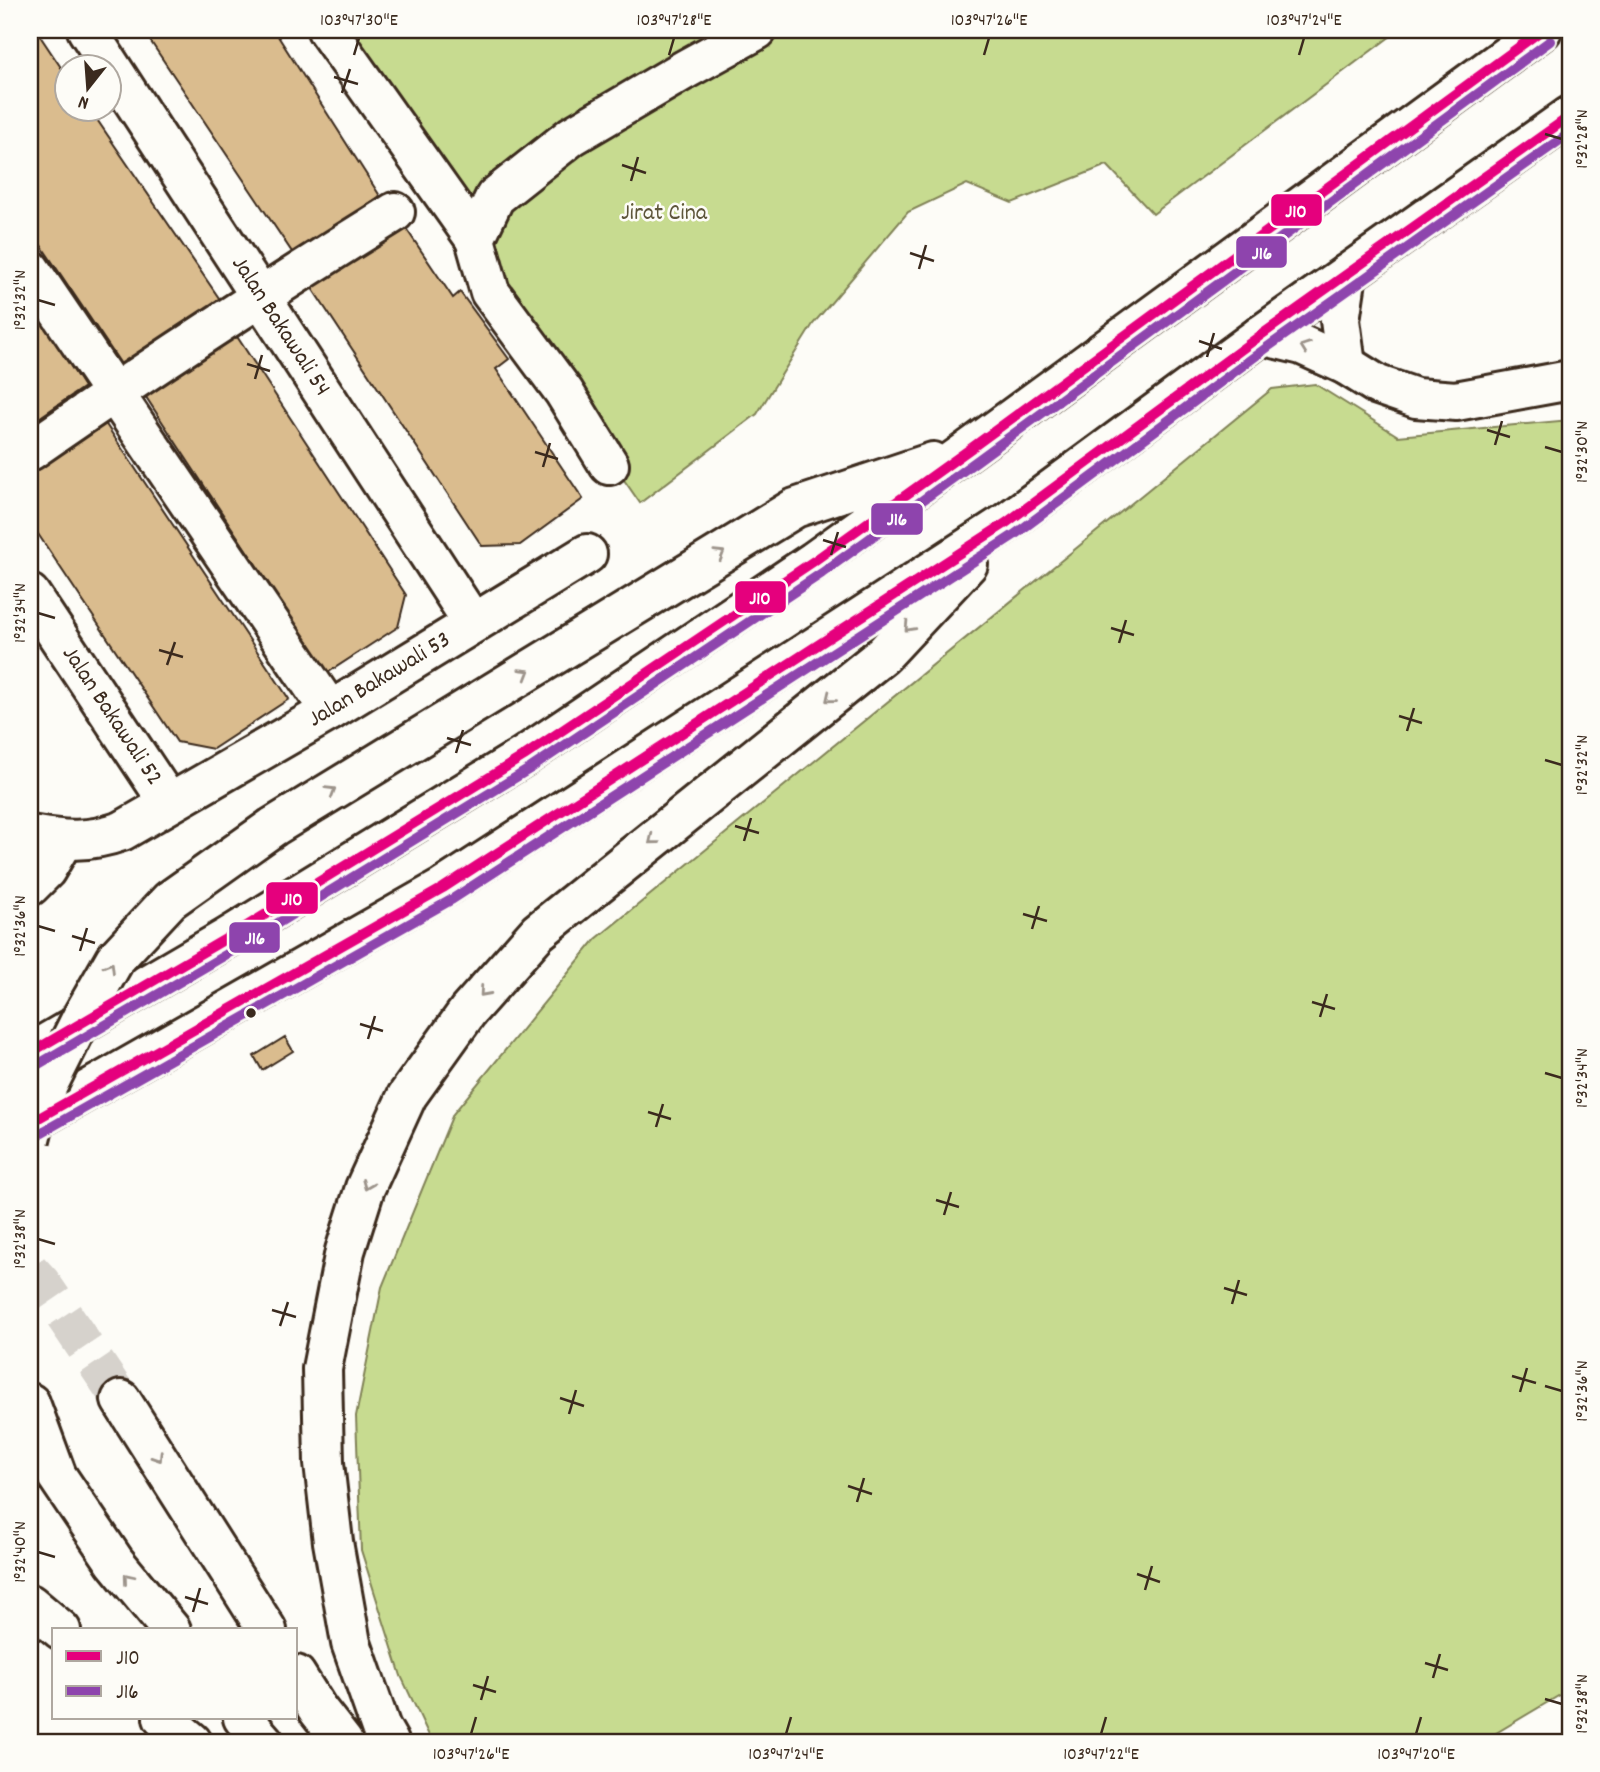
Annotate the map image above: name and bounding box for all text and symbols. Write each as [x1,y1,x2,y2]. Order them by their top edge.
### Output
text: 103°47'30"E [320,9,398,34]
text: 103°47'28"E [636,9,712,34]
text: 103°47'26"E [951,9,1027,34]
text: 103°47'24"E [1266,9,1342,34]
north arrow [52,52,122,122]
text: N [76,87,92,115]
text: 1°32'28"N [1571,109,1596,169]
line badge: J10 [1270,193,1323,227]
park label: Jirat Cina [621,197,708,231]
text: J10 [1285,200,1307,227]
line badge: J16 [1235,235,1288,269]
text: J16 [1252,242,1272,269]
street label: Jalan Bakawali 54 [222,250,338,403]
text: 1°32'32"N [9,270,34,330]
one-way arrow [1299,341,1311,355]
text: 1°32'30"N [1571,421,1596,483]
line badge: J16 [870,502,924,536]
text: J16 [887,508,907,535]
one-way arrow [712,550,725,563]
line badge: J10 [734,580,787,614]
text: 1°32'34"N [9,583,34,643]
text: J10 [749,587,771,614]
one-way arrow [905,618,918,631]
street label: Jalan Bakawali 53 [302,624,458,737]
street label: Jalan Bakawali 52 [53,640,170,793]
one-way arrow [518,668,531,681]
one-way arrow [825,689,837,702]
text: 1°32'32"N [1571,735,1596,795]
one-way arrow [323,786,336,799]
one-way arrow [648,832,661,844]
line badge: J10 [265,881,319,915]
text: J10 [281,888,303,915]
text: 1°32'36"N [9,895,34,957]
line badge: J16 [228,921,281,954]
text: J16 [245,927,265,954]
one-way arrow [102,962,115,975]
one-way arrow [480,984,493,997]
unlabelled marker [244,1006,258,1020]
text: 1°32'34"N [1571,1048,1596,1108]
one-way arrow [361,1179,375,1191]
text: 1°32'38"N [9,1209,34,1269]
text: 1°32'36"N [1571,1360,1596,1422]
one-way arrow [150,1450,163,1463]
text: 1°32'40"N [9,1521,34,1583]
one-way arrow [124,1573,136,1586]
legend [52,1628,298,1720]
text: J10 [116,1645,140,1675]
text: 1°32'38"N [1571,1674,1596,1734]
text: J16 [116,1679,139,1709]
text: 103°47'26"E [433,1743,509,1768]
text: 103°47'24"E [748,1743,824,1768]
text: 103°47'22"E [1063,1743,1139,1768]
text: 103°47'20"E [1377,1743,1455,1768]

